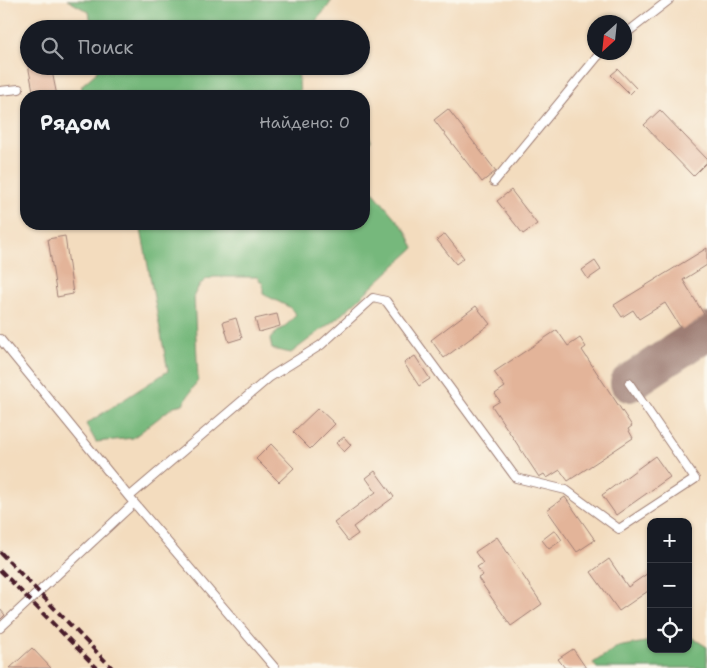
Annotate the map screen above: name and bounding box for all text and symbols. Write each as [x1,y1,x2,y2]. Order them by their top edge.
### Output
north arrow [587,15,632,60]
search box [20,20,370,75]
icon: search [38,34,66,62]
text: Поиск [78,35,133,60]
text: Рядом [40,109,110,137]
text: Найдено: 0 [259,112,350,133]
map controls [647,518,692,653]
button: + [647,518,692,563]
button: − [647,563,692,608]
button: locate [647,608,692,653]

